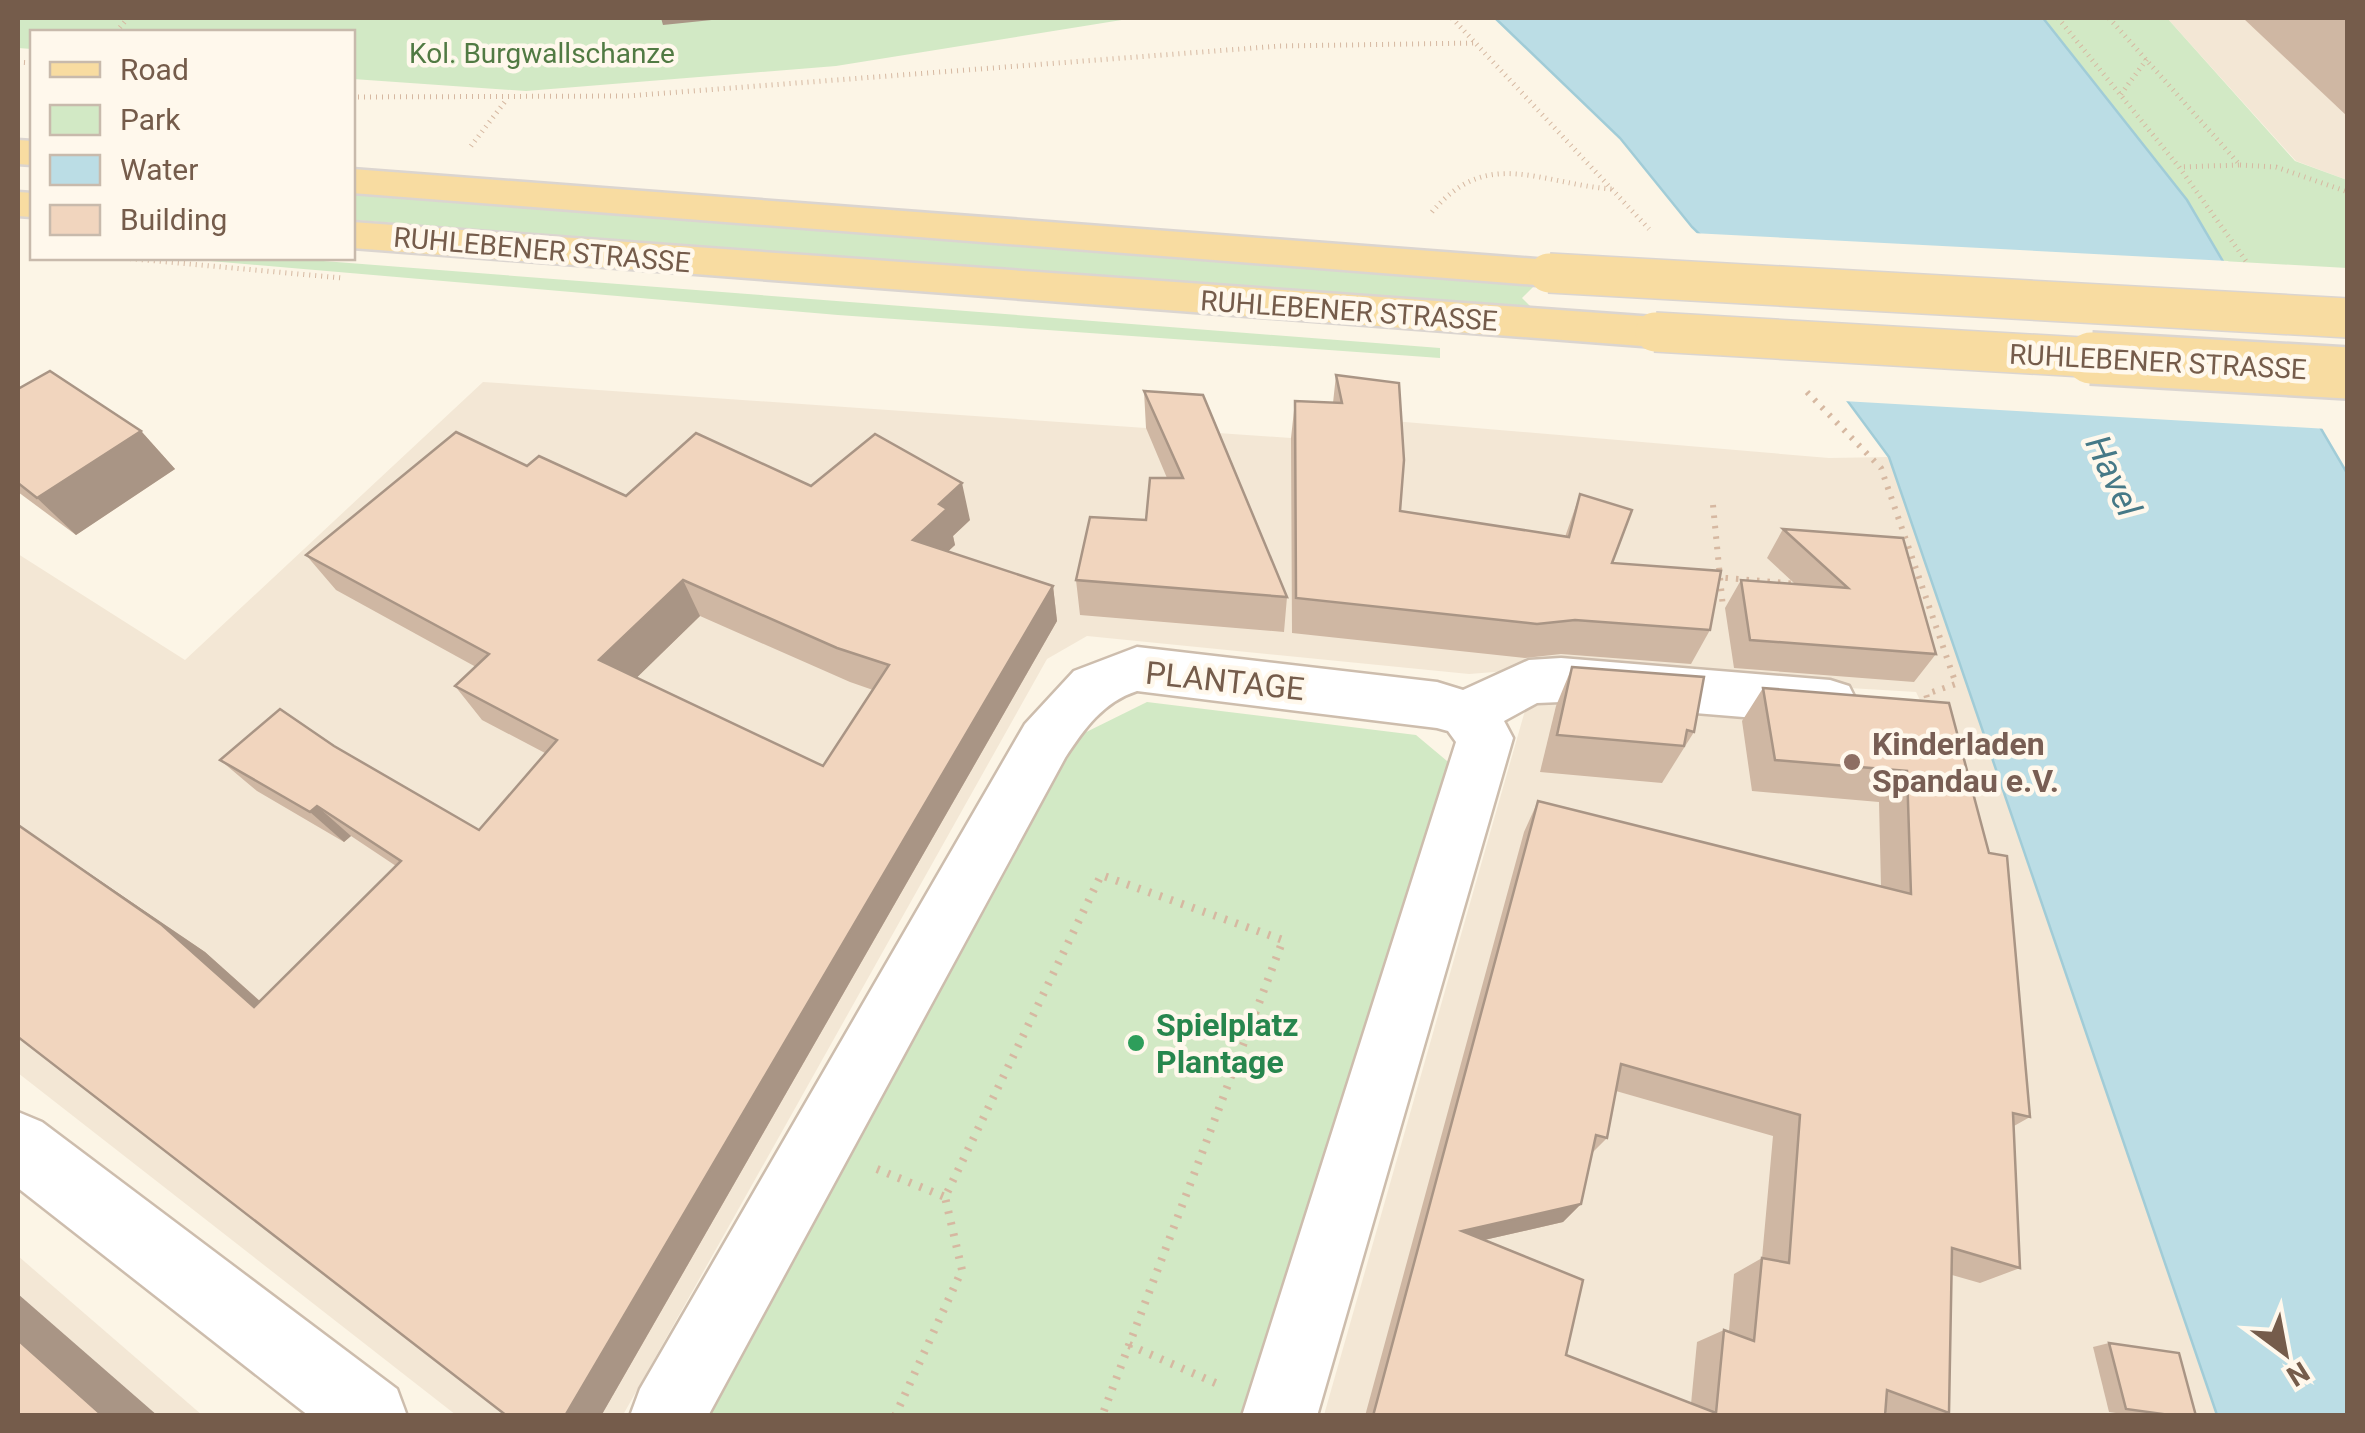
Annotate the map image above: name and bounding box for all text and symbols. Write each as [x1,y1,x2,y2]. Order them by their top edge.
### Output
legend [30,30,355,260]
park label: Kol. Burgwallschanze [409,37,675,70]
text: Road [120,52,189,87]
text: Park [120,102,181,137]
text: Water [120,152,198,187]
text: Building [120,202,227,237]
street label: RUHLEBENER STRASSE [392,221,692,279]
street label: RUHLEBENER STRASSE [1199,284,1499,338]
street label: RUHLEBENER STRASSE [2008,338,2308,386]
water label: Havel [2076,429,2150,524]
street label: PLANTAGE [1144,654,1306,708]
place label: Kinderladen Spandau e.V. [1872,725,2059,800]
marker: Kinderladen Spandau e.V. [1841,751,1863,773]
place label: Spielplatz Plantage [1156,1006,1299,1081]
marker: Spielplatz Plantage [1125,1032,1147,1054]
north arrow [2235,1303,2335,1403]
text: N [2281,1355,2315,1393]

